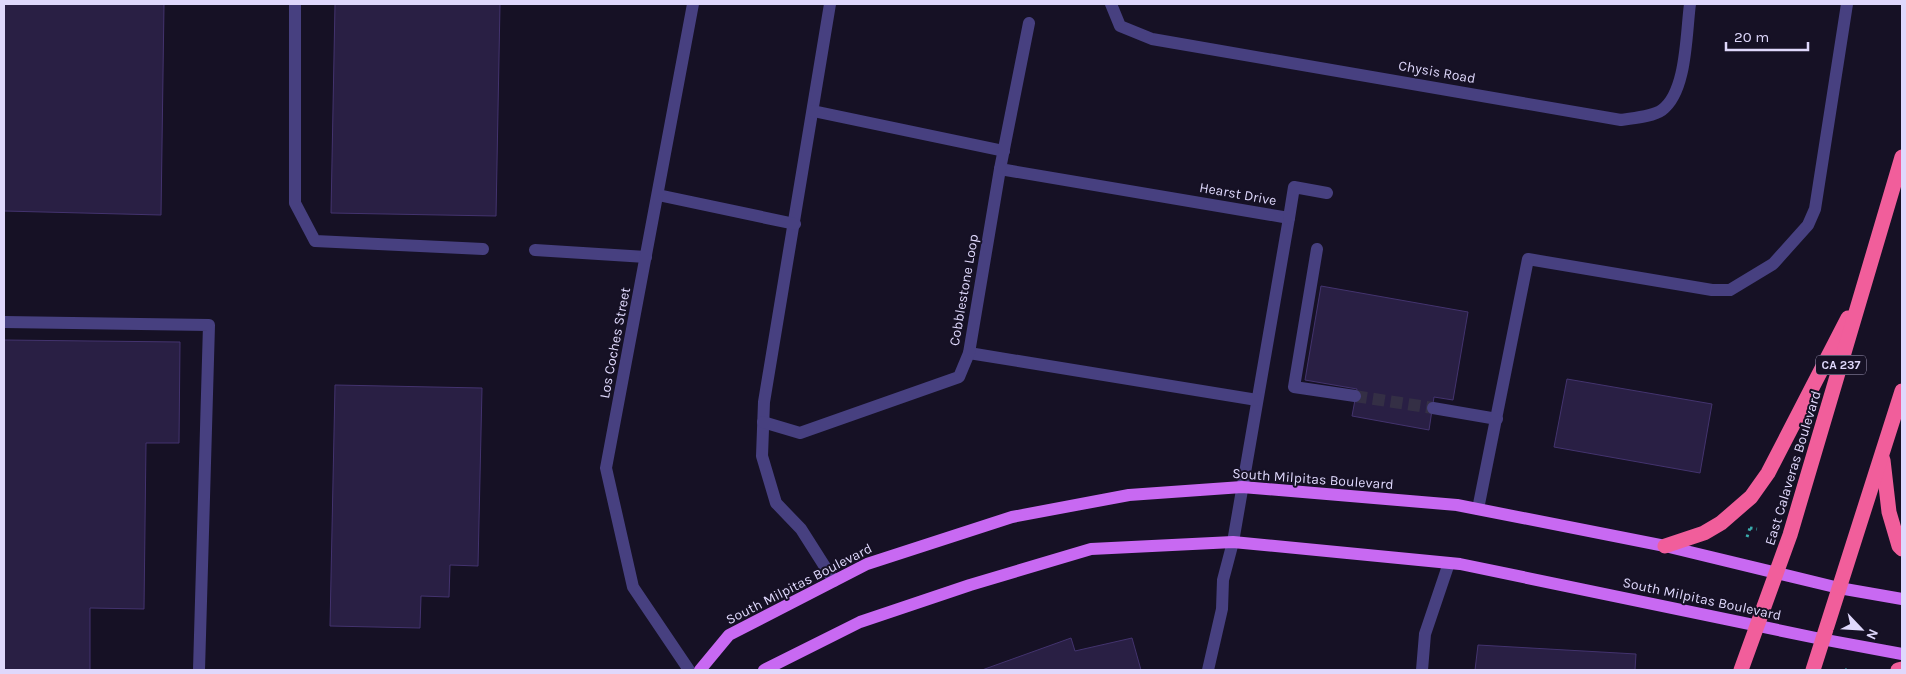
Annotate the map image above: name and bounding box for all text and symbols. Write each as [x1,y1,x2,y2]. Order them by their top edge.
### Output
scale bar [1726,20,1808,52]
text: 20 m [1734,28,1769,46]
street label: Chysis Road [1397,57,1477,87]
street label: Hearst Drive [1198,179,1278,209]
street label: Cobblestone Loop [946,233,982,347]
street label: Los Coches Street [596,286,634,400]
road number: CA 237 [1816,356,1866,374]
street label: East Calaveras Boulevard [1761,388,1825,548]
street label: South Milpitas Boulevard [1232,465,1394,493]
street label: South Milpitas Boulevard [723,540,875,628]
street label: South Milpitas Boulevard [1621,574,1783,624]
north arrow [1836,604,1886,654]
text: N [1863,626,1882,642]

